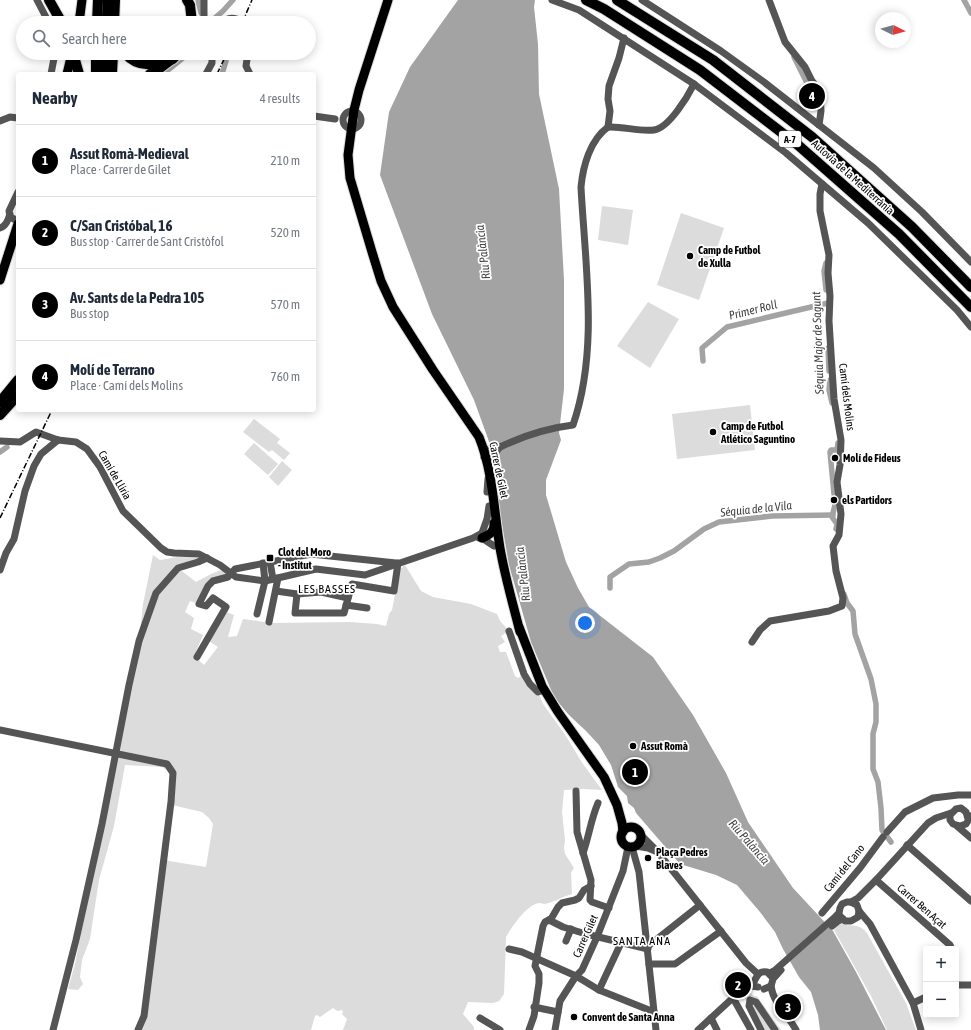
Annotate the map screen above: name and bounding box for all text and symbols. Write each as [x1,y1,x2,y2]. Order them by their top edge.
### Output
north arrow [875,12,911,48]
search box [16,16,316,60]
icon: search [30,27,52,49]
text: Search here [62,30,127,47]
pin: 4 [799,81,825,111]
text: Nearby [32,88,78,108]
text: 4 results [260,91,300,106]
road number: A-7 [779,131,801,147]
street label: Autovia de la Mediterrània [810,137,896,217]
text: Assut Romà-Medieval [70,145,189,162]
text: 1 [42,153,48,168]
text: 210 m [271,153,300,168]
text: Place · Carrer de Gilet [70,162,171,177]
text: C/San Cristóbal, 16 [70,217,172,234]
water label: Riu Palància [473,224,493,280]
text: 2 [42,225,48,240]
text: 520 m [271,225,300,240]
text: Bus stop · Carrer de Sant Cristòfol [70,234,224,249]
place label: Camp de Futbol de Xulla [698,244,762,269]
marker: Camp de Futbol de Xulla [685,251,695,261]
text: Av. Sants de la Pedra 105 [70,289,204,306]
water label: Séquia Major de Sagunt [809,291,827,396]
text: 3 [42,297,48,312]
text: 570 m [271,297,300,312]
water label: Primer Roll [727,297,779,323]
text: Bus stop [70,306,109,321]
text: Molí de Terrano [70,361,155,378]
street label: Camí dels Molins [837,363,857,431]
text: 4 [42,369,48,384]
text: 760 m [271,369,300,384]
text: Place · Camí dels Molins [70,378,183,393]
place label: Camp de Futbol Atlético Saguntino [720,420,795,445]
marker: Camp de Futbol Atlético Saguntino [708,427,718,437]
street label: Carrer de Gilet [487,441,511,499]
street label: Camí de Llíria [96,448,134,502]
place label: Molí de Fideus [843,452,901,464]
marker: Molí de Fideus [830,453,840,463]
place label: els Partidors [842,494,892,506]
marker: els Partidors [829,495,839,505]
water label: Séquia de la Vila [718,498,793,520]
place label: Clot del Moro - Institut [278,546,331,571]
water label: Riu Palància [513,546,533,602]
marker: Clot del Moro - Institut [265,553,275,563]
district label: LES BASSES [298,582,356,596]
your location [575,613,595,633]
place label: Assut Romà [640,740,688,752]
marker: Assut Romà [628,741,638,751]
pin: 1 [622,757,648,787]
water label: Riu Palància [726,817,773,868]
street label: Camí del Cano [821,842,867,894]
place label: Plaça Pedres Blaves [656,846,708,871]
marker: Plaça Pedres Blaves [643,853,653,863]
street label: Carrer Ben Açat [895,881,949,931]
street label: Carrer Gilet [570,913,600,959]
district label: SANTA ANA [613,934,671,948]
map controls [923,946,959,1018]
button: + [923,946,959,982]
pin: 2 [725,970,751,1000]
button: − [923,982,959,1018]
pin: 3 [775,992,801,1022]
place label: Convent de Santa Anna [582,1011,675,1023]
marker: Convent de Santa Anna [569,1012,579,1022]

